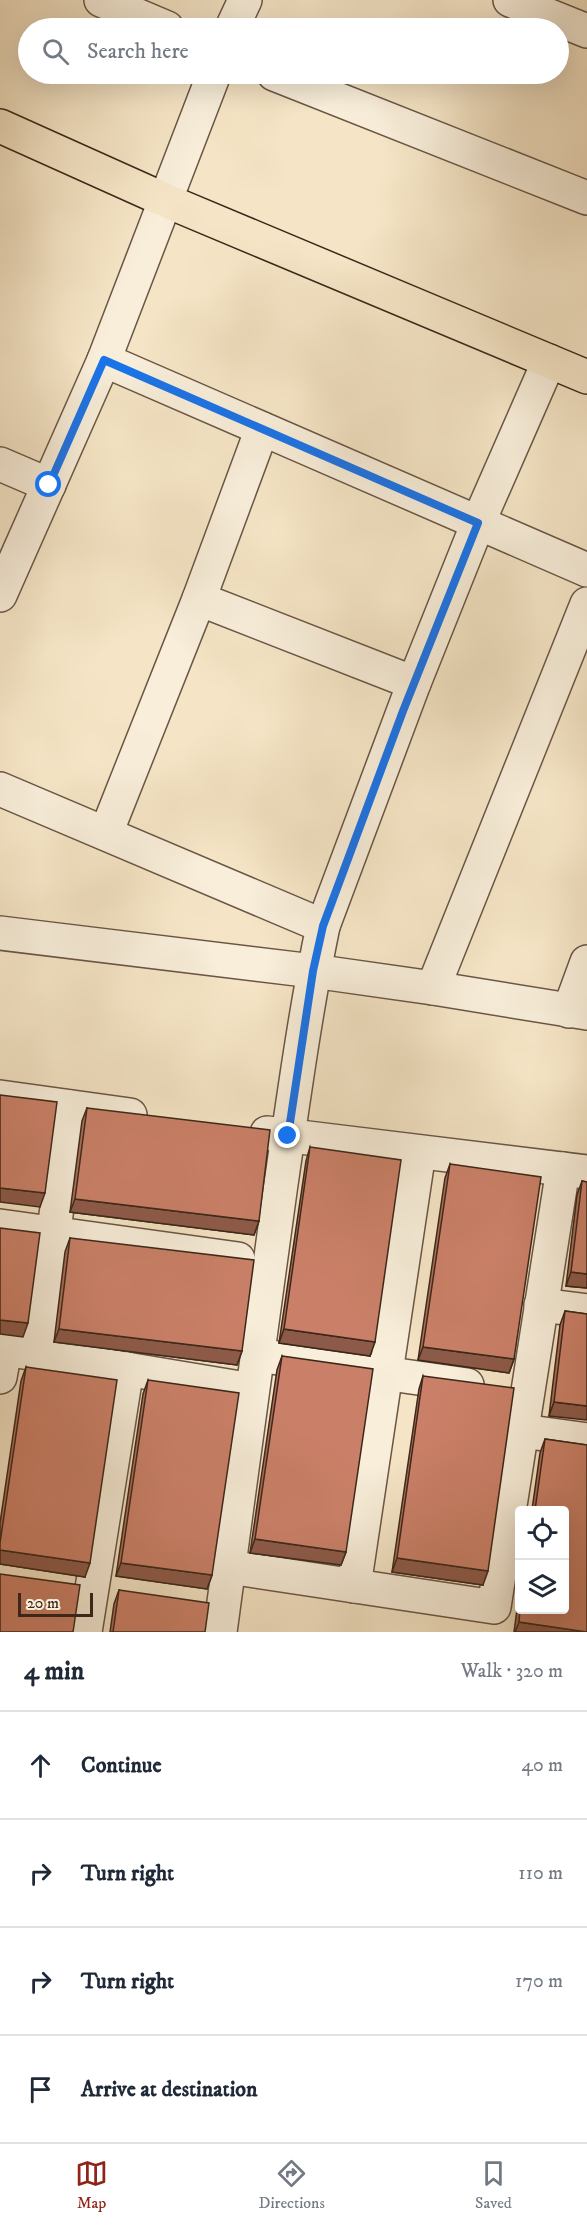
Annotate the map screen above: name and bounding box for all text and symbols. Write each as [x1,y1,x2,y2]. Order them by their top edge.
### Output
search box [18,18,569,84]
icon: search [39,35,72,68]
text: Search here [87,38,189,65]
route start [35,471,61,497]
route end [274,1122,300,1148]
map controls [515,1506,569,1614]
button: locate [515,1506,569,1560]
button: layers [515,1560,569,1614]
scale bar [18,1590,93,1618]
text: 20 m [27,1593,59,1613]
text: 4 min [24,1655,84,1688]
text: Walk · 320 m [461,1659,563,1684]
icon: ahead [24,1749,57,1782]
text: Continue [81,1752,162,1779]
text: 40 m [521,1753,563,1778]
icon: right [24,1857,57,1890]
text: Turn right [81,1860,174,1887]
text: 110 m [518,1861,563,1886]
icon: right [24,1965,57,1998]
text: Turn right [81,1968,174,1995]
text: 170 m [515,1969,563,1994]
icon: arrive [24,2073,57,2106]
text: Arrive at destination [81,2076,258,2103]
tab: Map [75,2157,108,2213]
tab: Directions [258,2157,325,2213]
tab: Saved [475,2157,512,2213]

